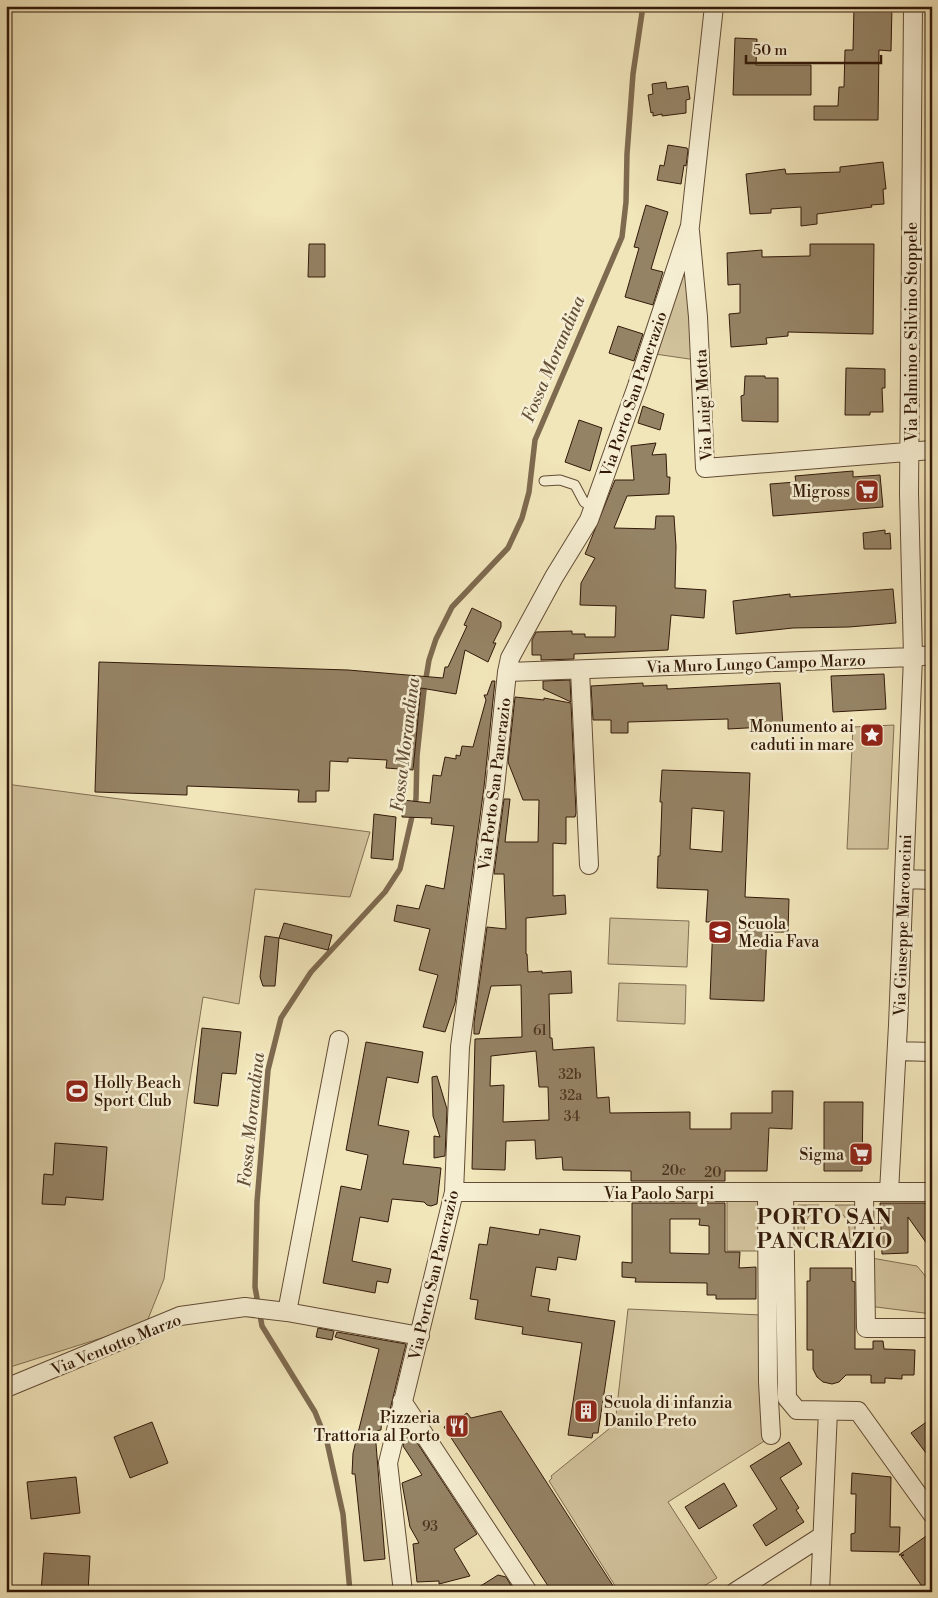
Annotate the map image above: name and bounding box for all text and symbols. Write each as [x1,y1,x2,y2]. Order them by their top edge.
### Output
scale bar [746,32,880,64]
text: 50 m [753,41,787,60]
street label: Via Palmino e Silvino Stoppele [902,222,922,443]
water label: Fossa Morandina [516,292,591,426]
street label: Via Porto San Pancrazio [596,309,672,481]
street label: Via Luigi Motta [691,348,717,462]
supermarket icon: Migross [854,478,880,504]
place label: Migross [792,482,850,502]
street label: Via Muro Lungo Campo Marzo [645,650,866,678]
water label: Fossa Morandina [386,676,425,814]
street label: Via Porto San Pancrazio [474,697,516,873]
place label: Monumento ai caduti in mare [749,717,854,755]
place icon: Monumento ai caduti in mare [859,722,885,748]
street label: Via Giuseppe Marconcini [890,834,916,1017]
place label: Scuola Media Fava [738,914,820,952]
school or university icon: Scuola Media Fava [707,919,733,945]
house number: 61 [533,1022,547,1040]
water label: Fossa Morandina [233,1051,270,1188]
house number: 32b [558,1066,582,1084]
place label: Holly Beach Sport Club [94,1073,182,1111]
sports icon: Holly Beach Sport Club [64,1078,90,1104]
house number: 32a [560,1087,583,1105]
house number: 34 [564,1108,580,1126]
supermarket icon: Sigma [848,1141,874,1167]
place label: Sigma [799,1145,845,1165]
house number: 20c [662,1162,686,1180]
house number: 20 [704,1164,722,1182]
street label: Via Paolo Sarpi [603,1184,714,1204]
street label: Via Porto San Pancrazio [404,1188,463,1363]
district label: PORTO SAN PANCRAZIO [757,1205,893,1255]
street label: Via Ventotto Marzo [48,1310,184,1381]
place label: Scuola di infanzia Danilo Preto [604,1393,733,1431]
building icon: Scuola di infanzia Danilo Preto [573,1398,599,1424]
place label: Pizzeria Trattoria al Porto [314,1408,441,1446]
restaurant icon: Pizzeria Trattoria al Porto [444,1413,470,1439]
house number: 93 [422,1518,438,1536]

